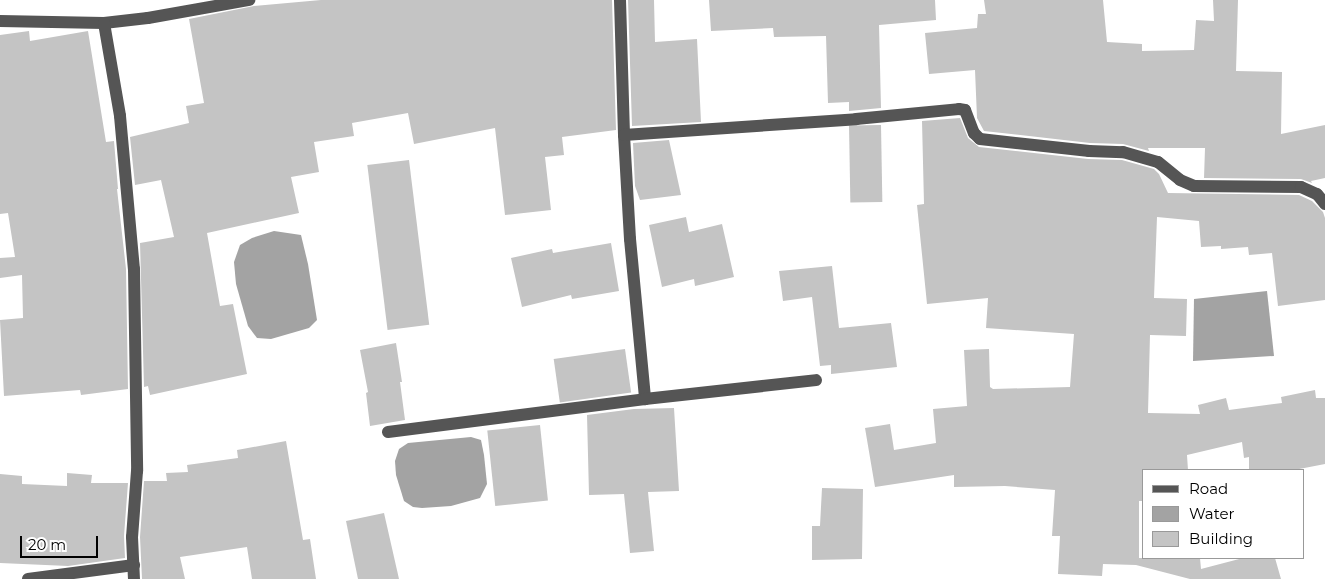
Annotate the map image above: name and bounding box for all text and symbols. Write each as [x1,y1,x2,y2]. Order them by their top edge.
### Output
legend [1142,469,1305,559]
text: Road [1189,479,1228,498]
text: Water [1189,504,1235,523]
scale bar [22,526,100,558]
text: Building [1189,529,1253,548]
text: 20 m [28,535,66,554]

